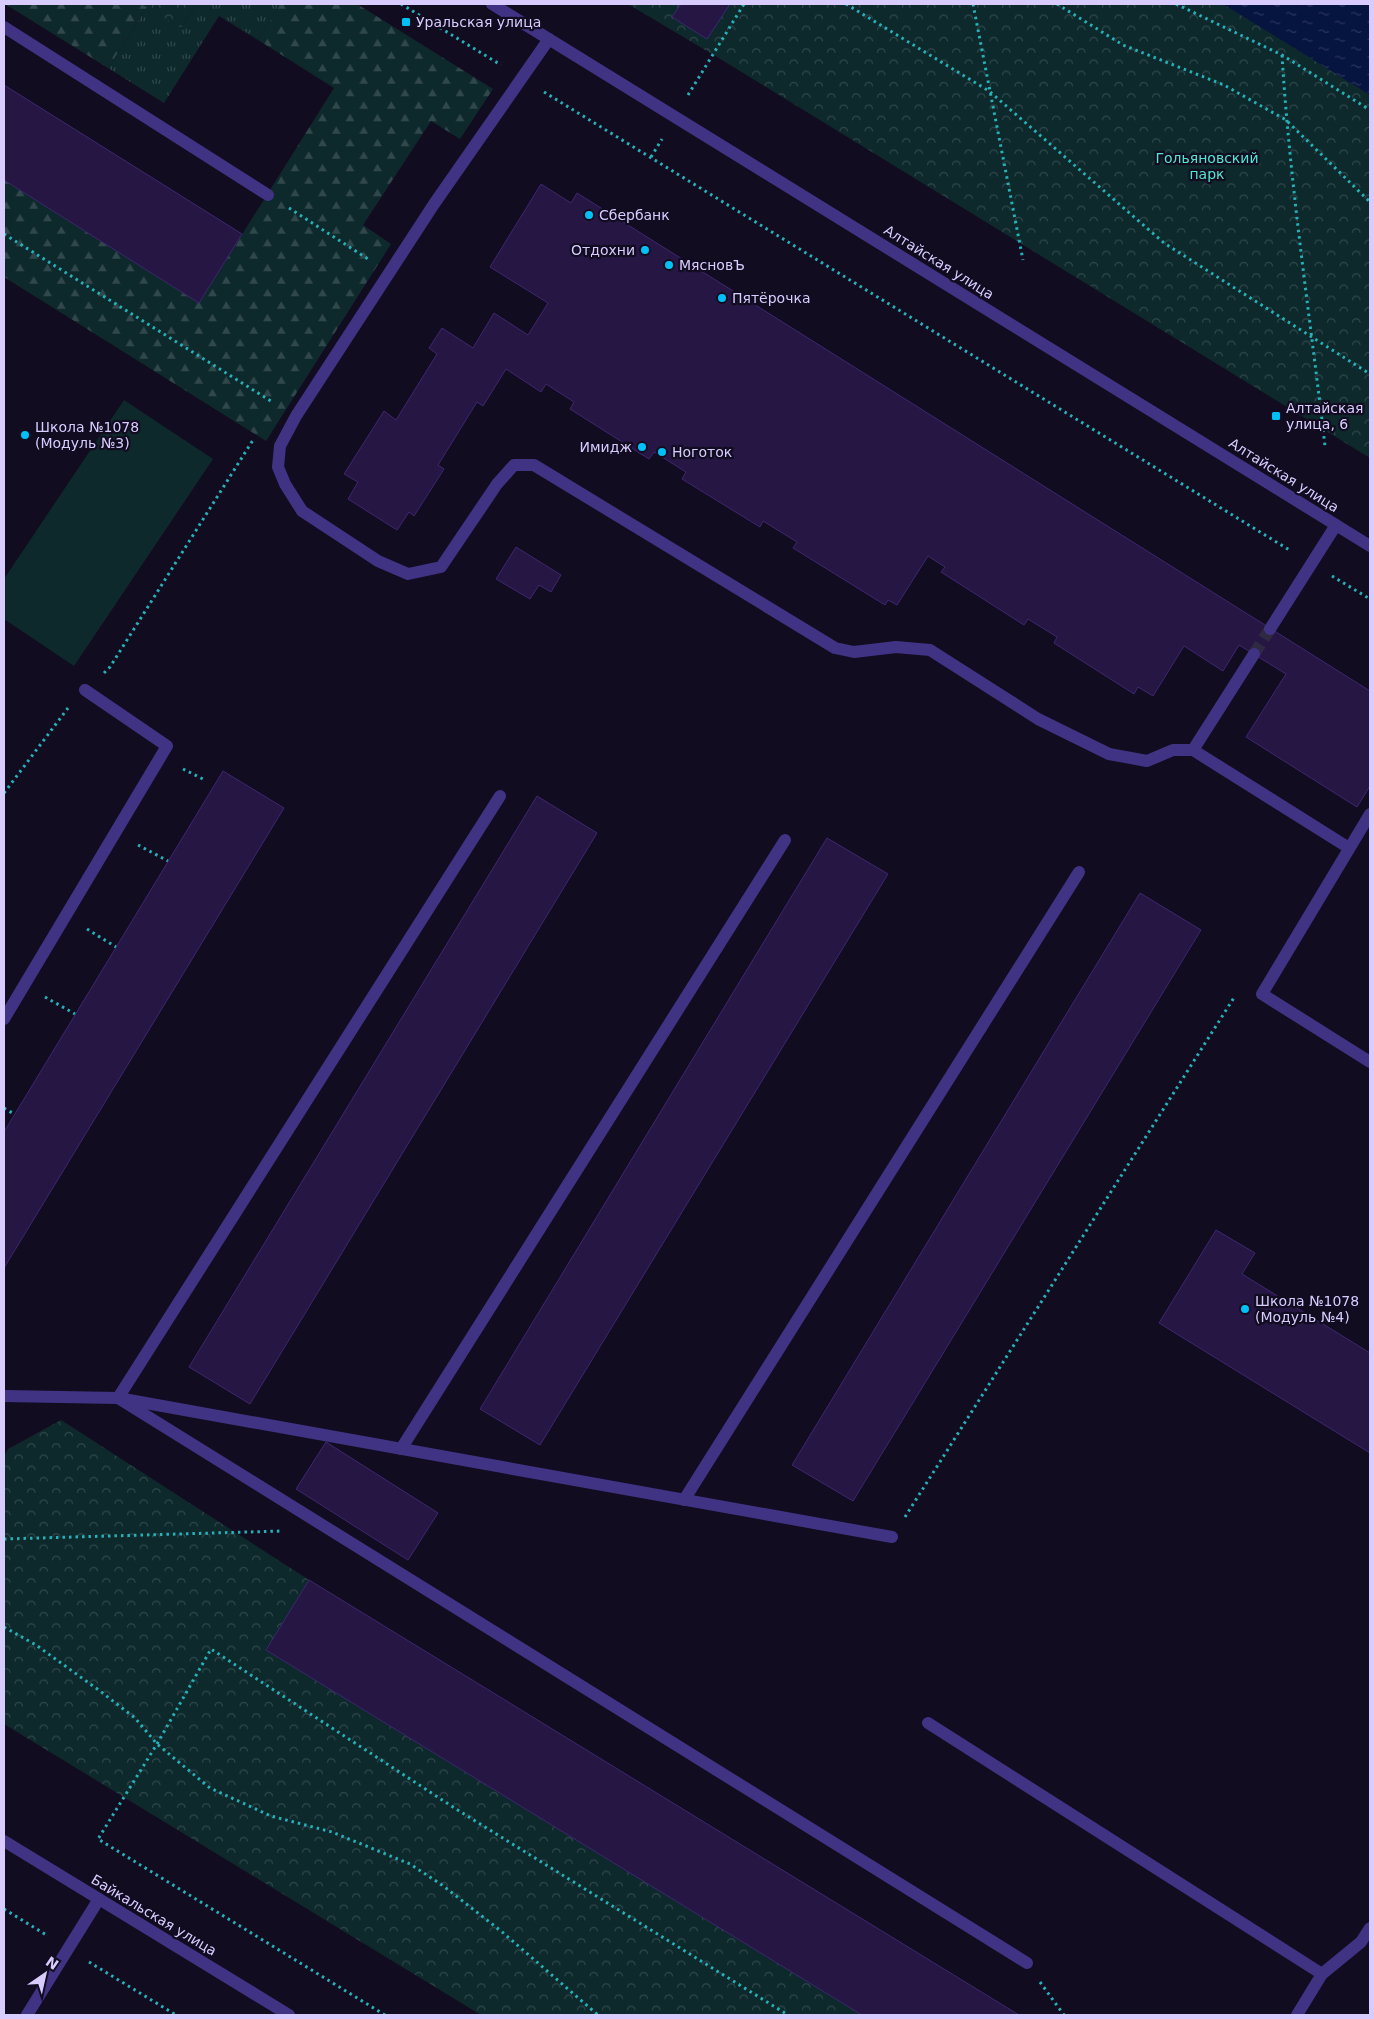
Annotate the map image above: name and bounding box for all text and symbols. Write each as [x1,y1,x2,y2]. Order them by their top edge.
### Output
place label: Уральская улица [416,14,541,30]
marker: Уральская улица [400,16,412,28]
park label: Гольяновcкий парк [1155,150,1259,182]
place label: Сбербанк [599,207,670,223]
marker: Сбербанк [583,209,595,221]
street label: Алтайская улица [881,222,997,302]
place label: Отдохни [571,242,635,258]
marker: Отдохни [639,244,651,256]
place label: МясновЪ [679,257,745,273]
marker: МясновЪ [663,259,675,271]
place label: Пятёрочка [732,290,810,306]
marker: Пятёрочка [716,292,728,304]
place label: Алтайская улица, 6 [1286,400,1364,432]
marker: Алтайская улица, 6 [1270,410,1282,422]
place label: Школа №1078 (Модуль №3) [35,419,139,451]
marker: Школа №1078 (Модуль №3) [19,429,31,441]
street label: Алтайская улица [1226,435,1342,515]
place label: Имидж [580,439,632,455]
marker: Имидж [636,441,648,453]
place label: Ноготок [672,444,732,460]
marker: Ноготок [656,446,668,458]
place label: Школа №1078 (Модуль №4) [1255,1293,1359,1325]
marker: Школа №1078 (Модуль №4) [1239,1303,1251,1315]
street label: Байкальская улица [88,1871,220,1959]
north arrow [20,1949,70,1999]
text: N [43,1953,62,1973]

